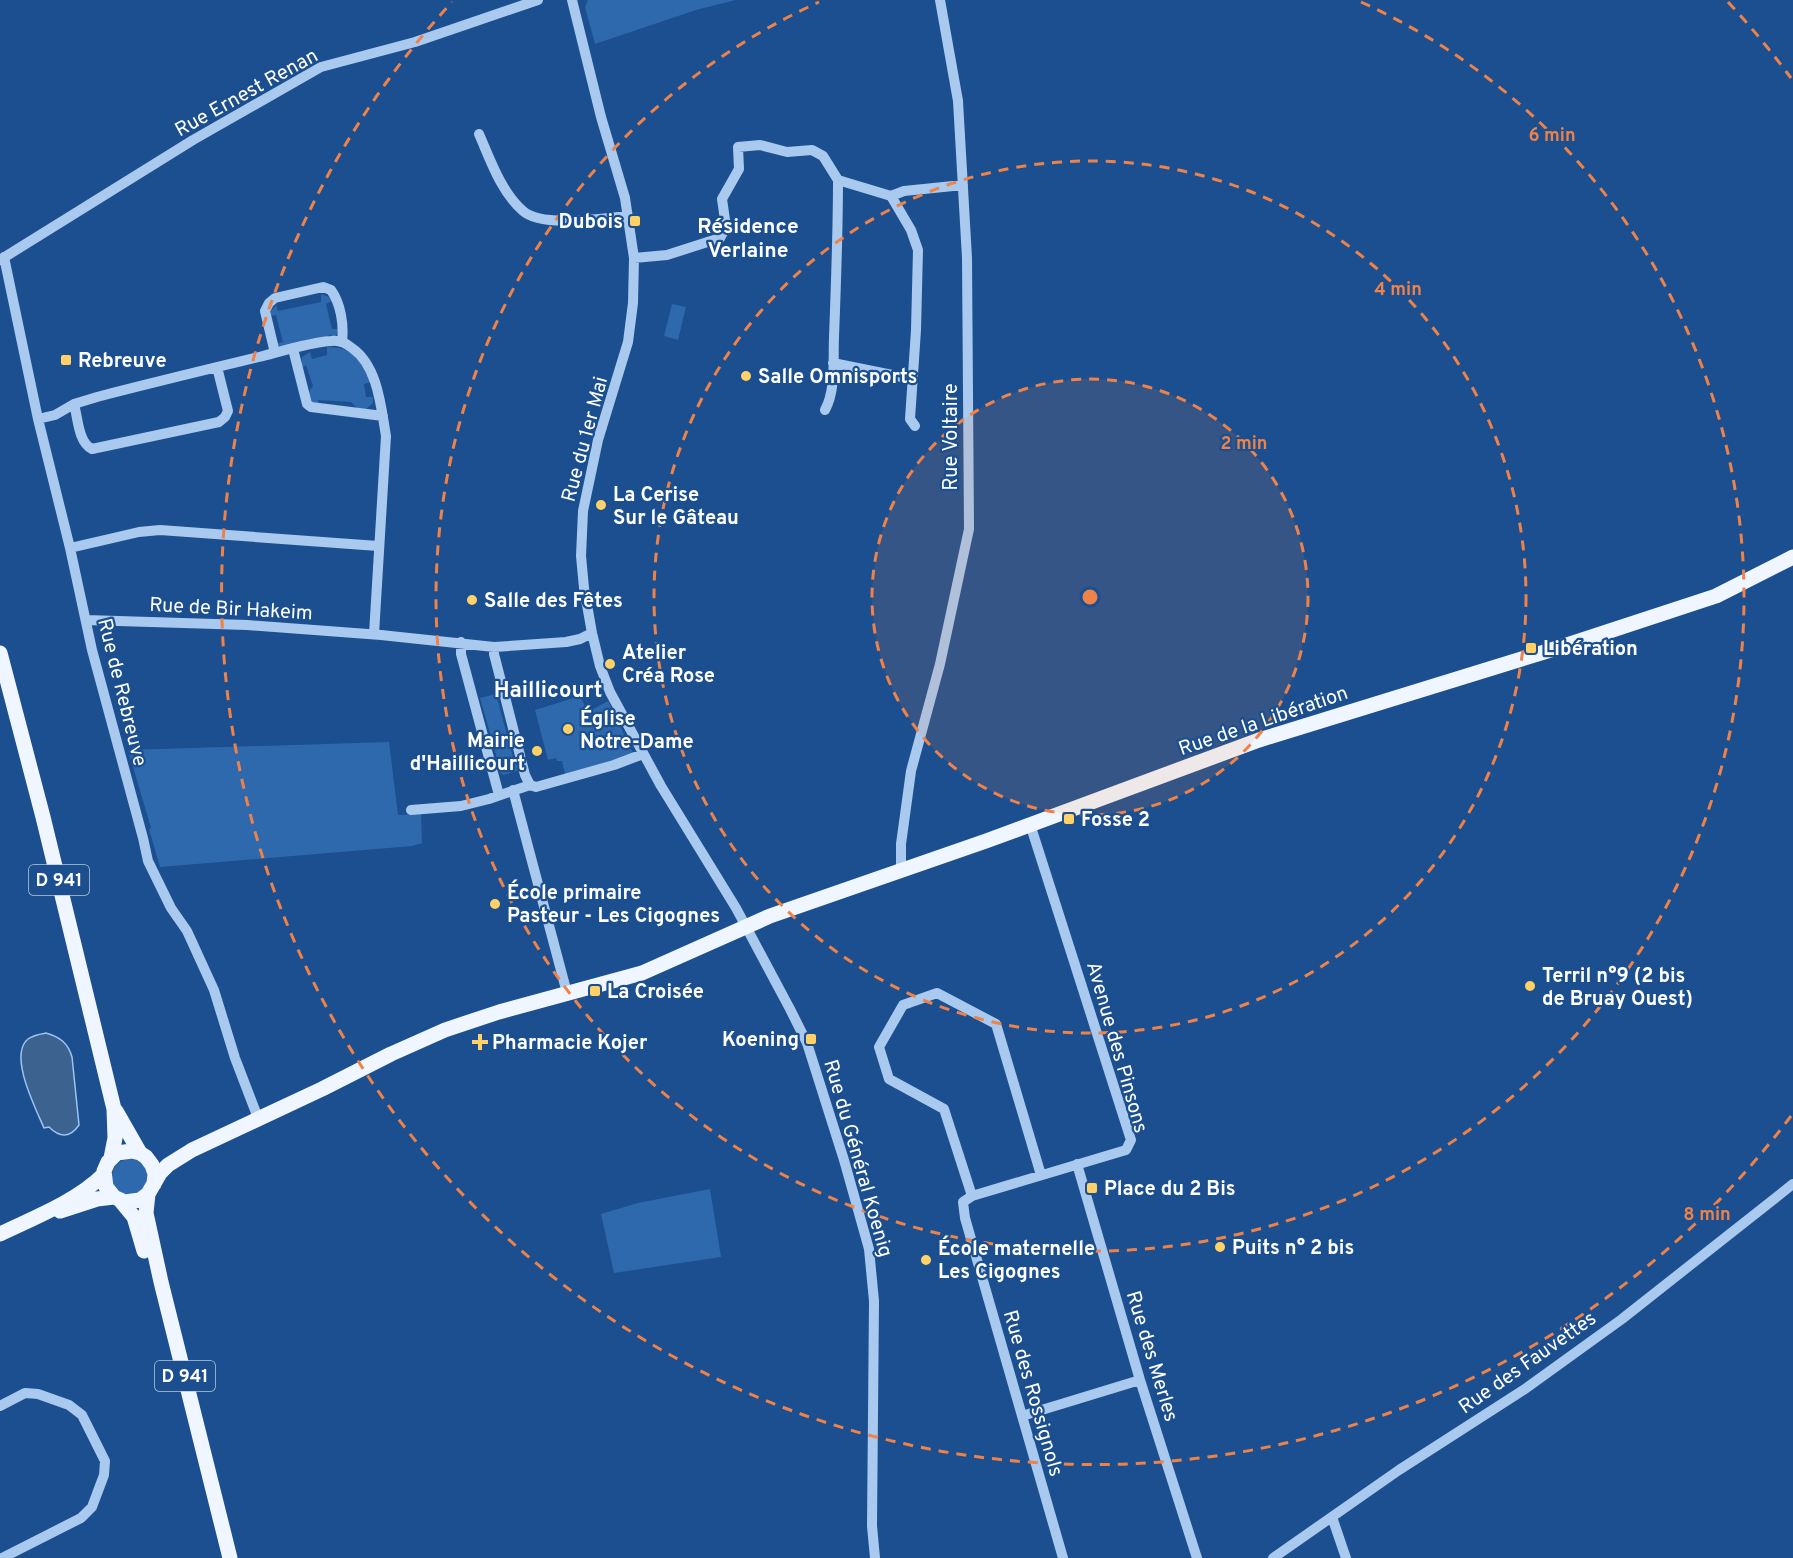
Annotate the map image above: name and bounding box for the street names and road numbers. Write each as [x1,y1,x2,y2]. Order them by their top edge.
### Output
street label: Rue Ernest Renan [171,44,323,144]
street label: Rue du 1er Mai [557,374,615,505]
street label: Rue Voltaire [939,383,965,491]
street label: Rue de Bir Hakeim [148,593,313,627]
street label: Rue de Rebreuve [90,616,152,769]
street label: Rue de la Libération [1175,681,1352,763]
road number: D 941 [29,865,89,895]
street label: Avenue des Pinsons [1079,959,1153,1136]
street label: Rue du Général Koenig [816,1057,898,1260]
street label: Rue des Merles [1119,1288,1183,1425]
street label: Rue des Fauvettes [1454,1306,1602,1421]
street label: Rue des Rossignols [996,1307,1068,1480]
road number: D 941 [155,1361,215,1391]

